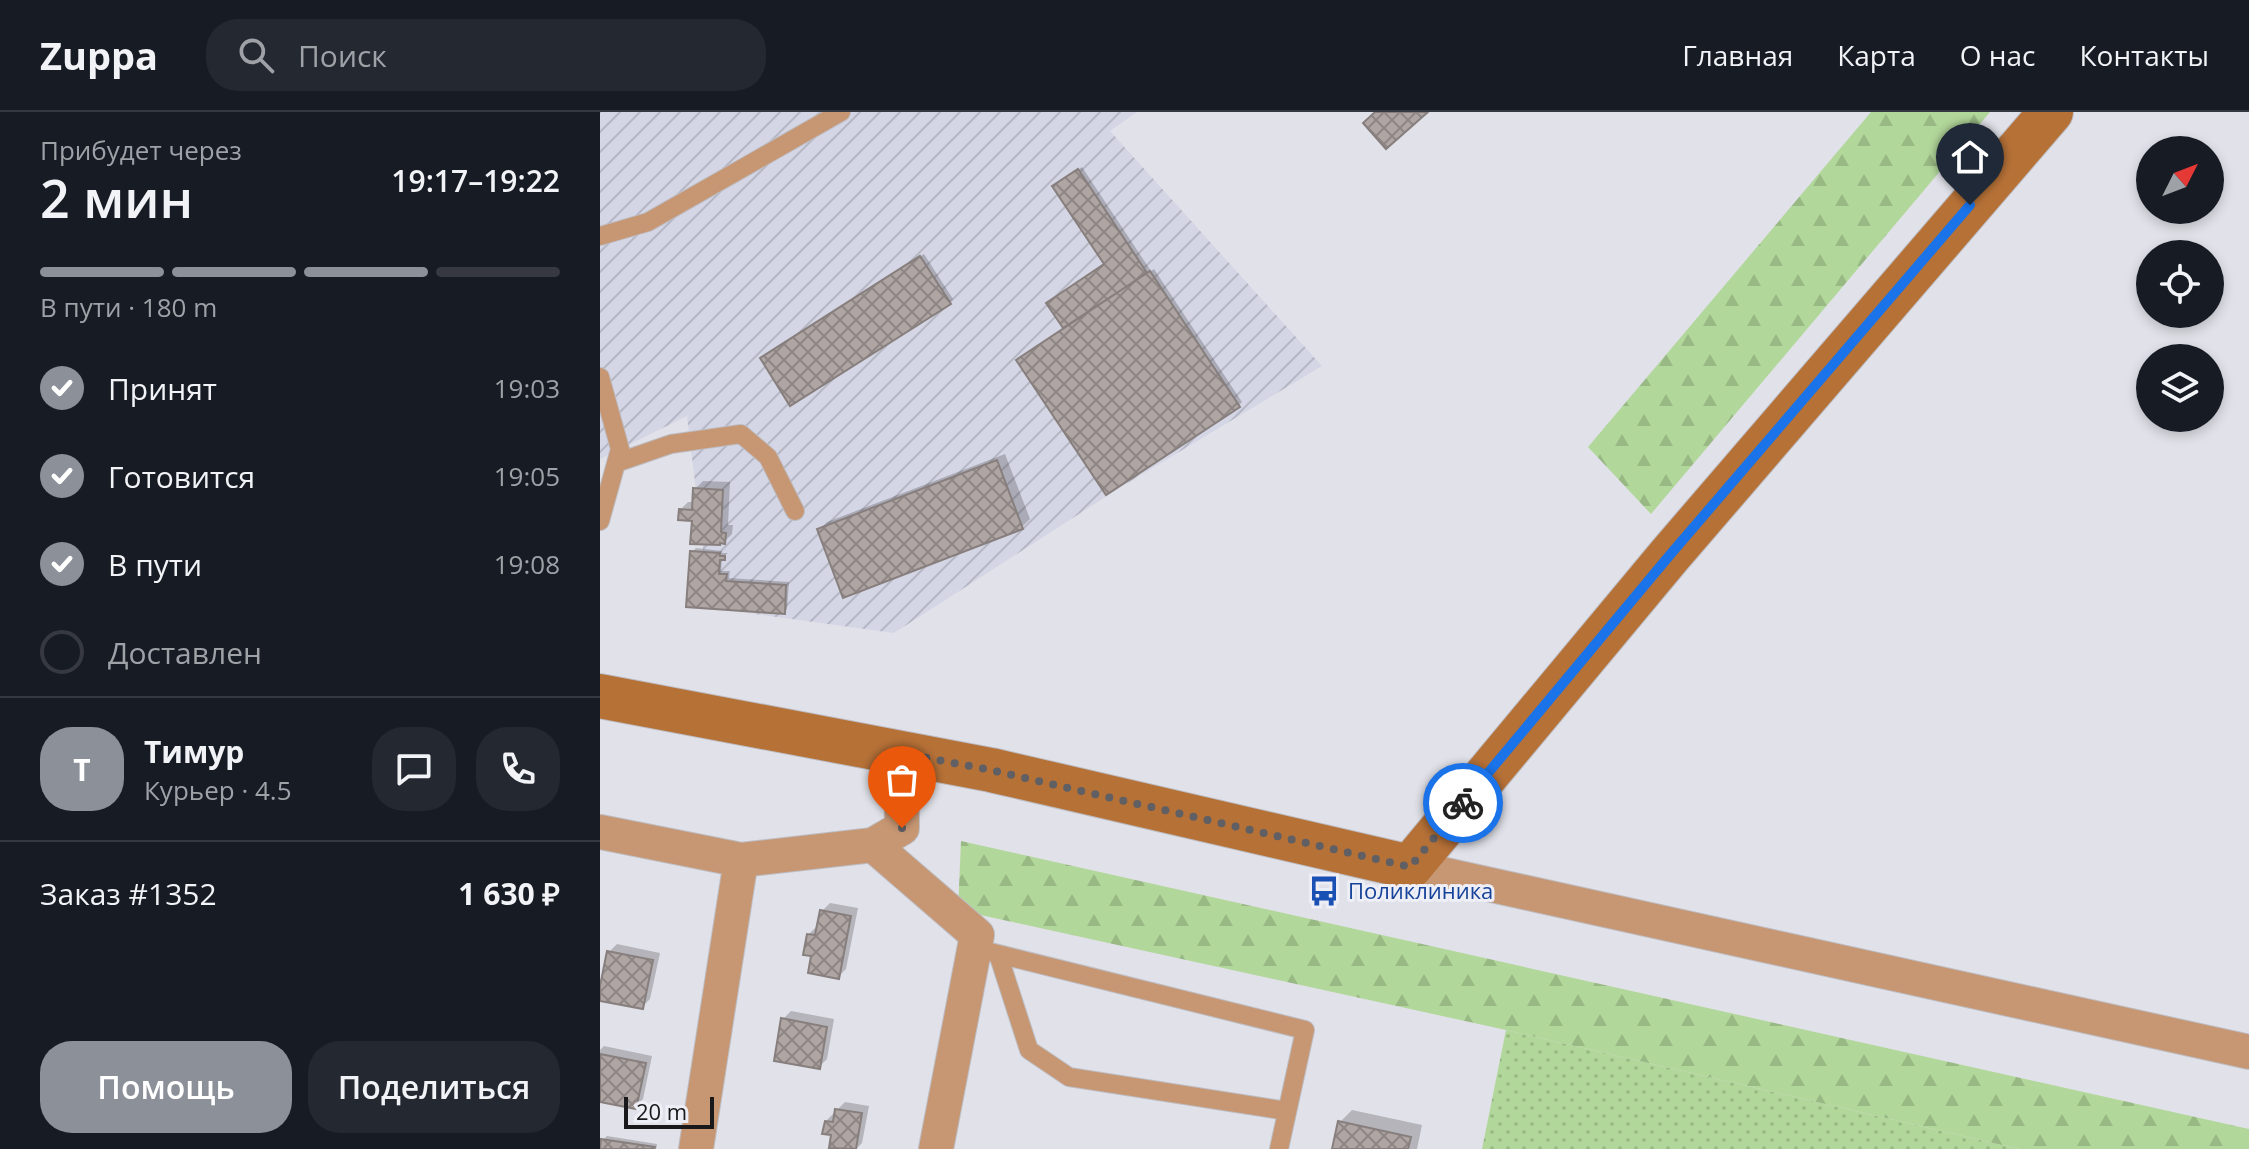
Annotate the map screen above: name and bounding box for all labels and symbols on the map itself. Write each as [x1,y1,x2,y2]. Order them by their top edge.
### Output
pin [1936,123,2004,205]
north arrow [2136,136,2224,224]
pin [868,746,936,828]
courier [1423,763,1503,843]
bus stop icon: Поликлиника [1307,874,1341,908]
place label: Поликлиника [1348,875,1493,905]
scale bar [624,1093,714,1129]

